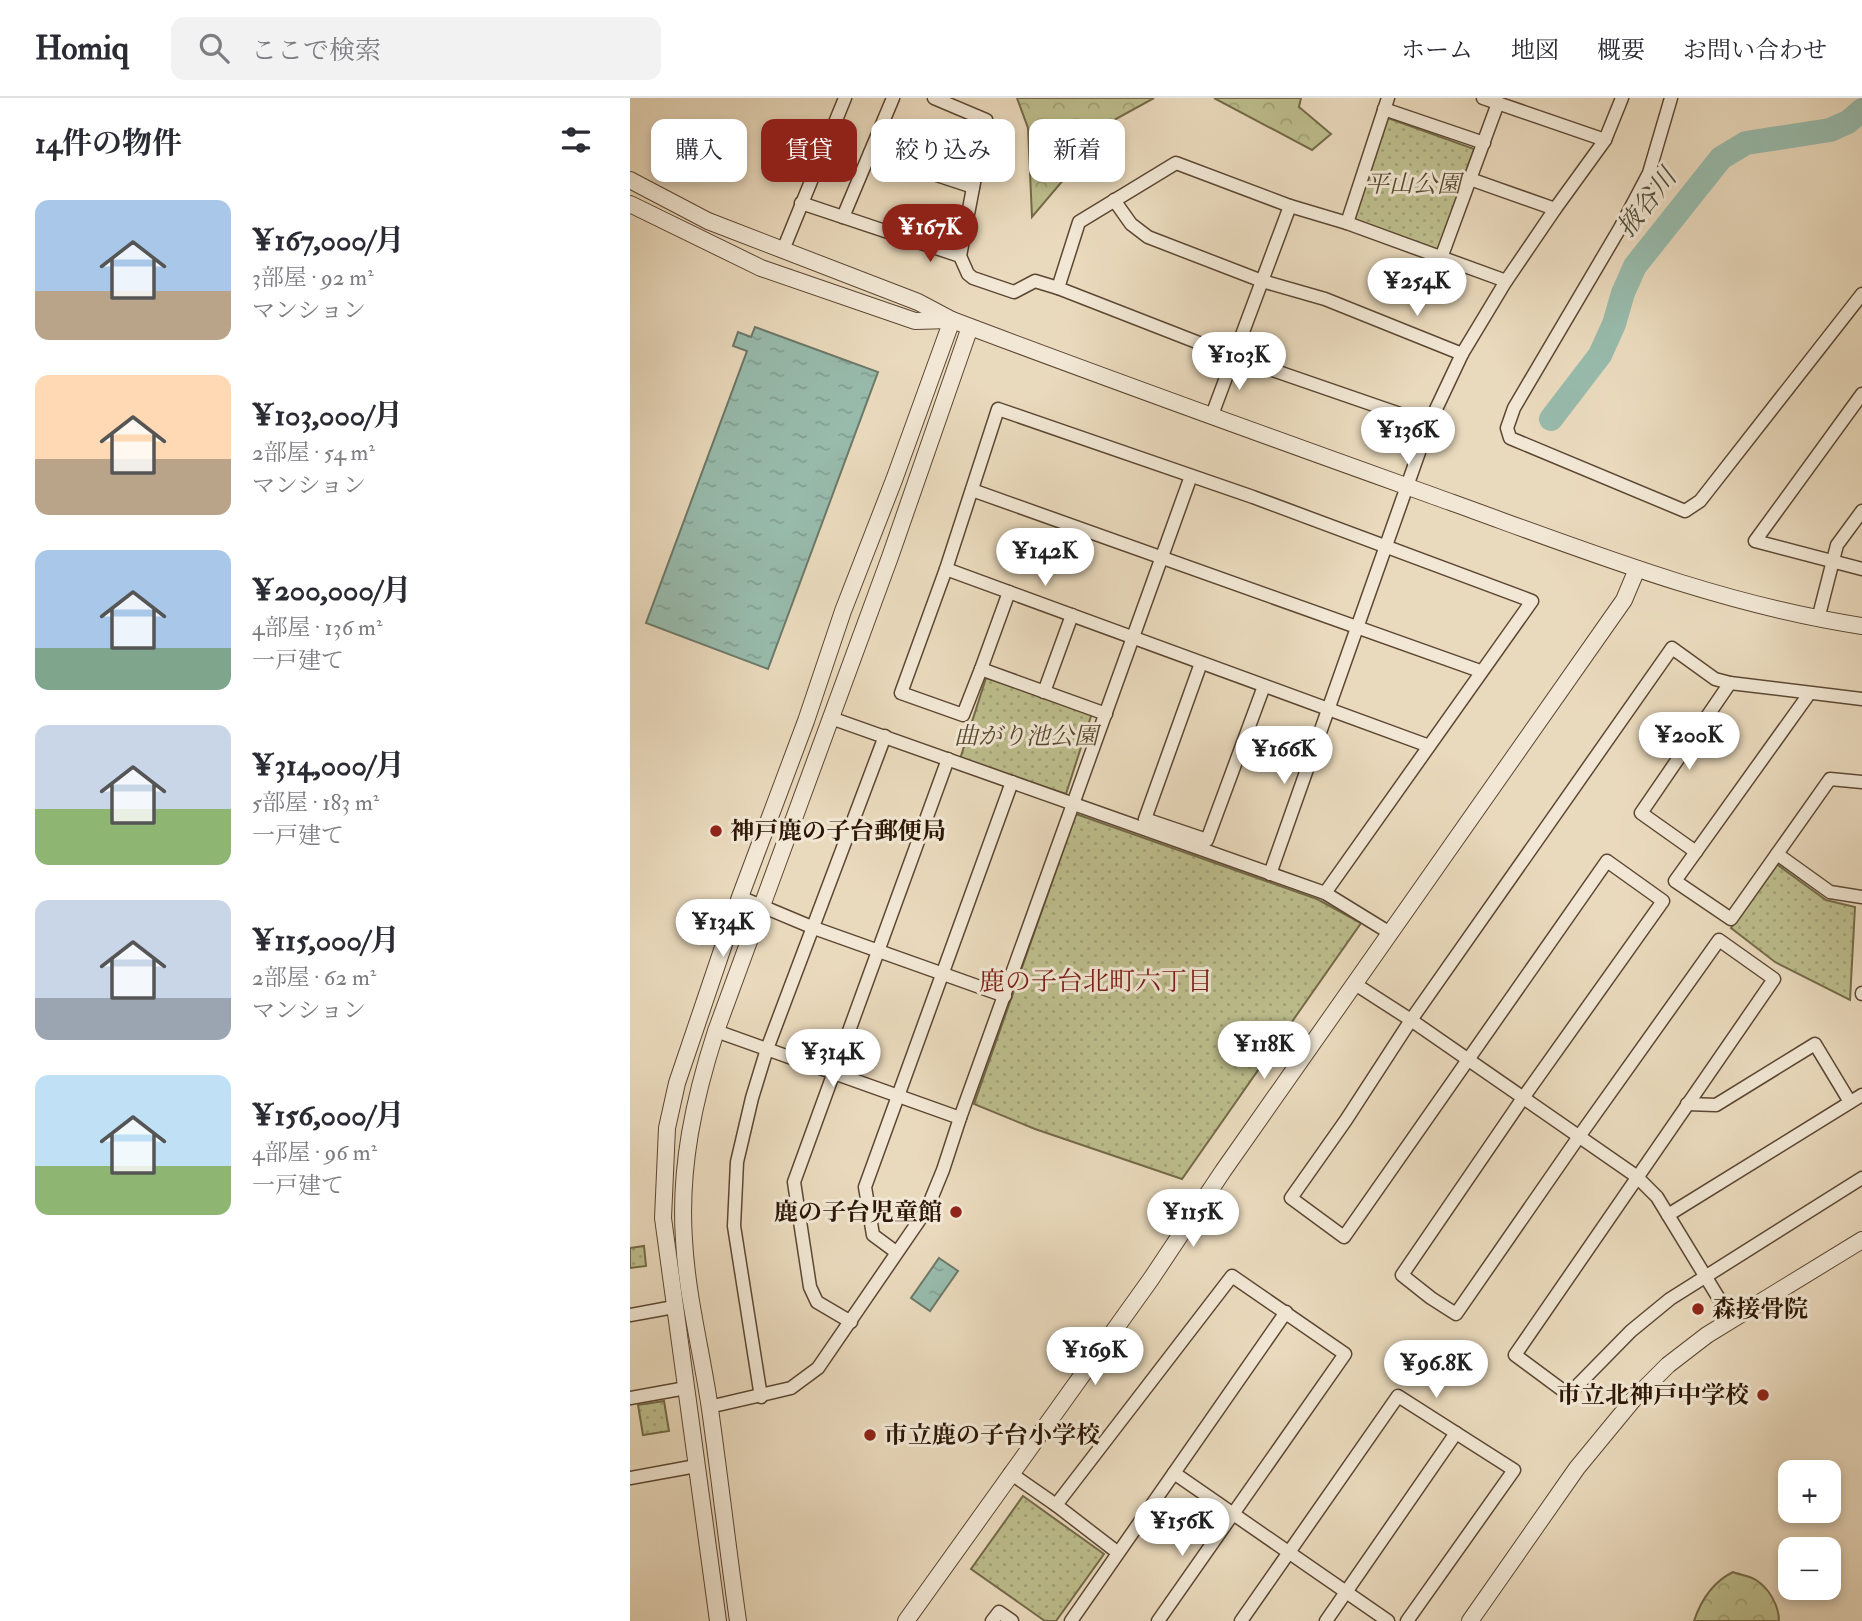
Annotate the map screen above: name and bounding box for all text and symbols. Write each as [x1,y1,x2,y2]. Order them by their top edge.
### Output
search box [171,17,661,80]
text: Homiq [35,28,129,69]
icon: search [195,29,233,67]
text: ここで検索 [251,35,381,67]
text: ホーム [1401,35,1473,66]
text: 地図 [1511,35,1559,66]
text: 概要 [1597,35,1645,66]
text: お問い合わせ [1683,35,1827,66]
chip: 購入 [651,119,747,182]
chip: 賃貸 [761,119,857,182]
chip: 絞り込み [871,119,1015,182]
chip: 新着 [1029,119,1125,182]
icon: filters [557,121,595,159]
text: 14件の物件 [35,125,182,162]
water label: 掖谷川 [1610,160,1685,244]
park label: 平山公園 [1365,169,1465,200]
pin: ¥167K [881,204,979,264]
text: ¥167K [898,212,962,241]
text: ¥167,000/月 [252,222,405,259]
icon: home [91,228,175,312]
pin: ¥254K [1368,258,1466,318]
text: 3部屋 · 92 m² [252,263,374,292]
text: ¥254K [1384,266,1450,295]
text: マンション [252,296,366,325]
pin: ¥103K [1190,332,1288,392]
text: ¥103K [1208,340,1270,369]
text: ¥103,000/月 [252,397,403,434]
icon: home [91,403,175,487]
pin: ¥136K [1359,408,1457,467]
text: ¥136K [1377,415,1439,444]
text: 2部屋 · 54 m² [252,438,375,467]
text: マンション [252,471,366,500]
pin: ¥142K [996,528,1094,588]
text: ¥142K [1012,536,1078,565]
text: ¥200,000/月 [252,572,412,609]
icon: home [91,578,175,662]
text: 4部屋 · 136 m² [252,613,382,642]
text: 一戸建て [252,646,344,675]
pin: ¥200K [1640,712,1738,772]
text: ¥200K [1655,720,1723,749]
park label: 曲がり池公園 [954,721,1102,752]
pin: ¥166K [1235,726,1333,786]
text: ¥166K [1252,734,1316,763]
text: ¥314,000/月 [252,747,405,784]
icon: home [91,753,175,837]
text: 5部屋 · 183 m² [252,788,379,817]
place label: 神戸鹿の子台郵便局 [730,816,946,847]
text: 一戸建て [252,821,344,850]
marker: 神戸鹿の子台郵便局 [708,823,724,839]
pin: ¥134K [674,900,772,959]
text: ¥134K [692,907,754,936]
text: ¥115,000/月 [252,922,400,959]
icon: home [91,928,175,1012]
text: 2部屋 · 62 m² [252,963,376,992]
district label: 鹿の子台北町六丁目 [979,966,1213,998]
text: マンション [252,996,366,1025]
pin: ¥118K [1215,1021,1313,1081]
text: ¥118K [1234,1029,1294,1058]
pin: ¥314K [784,1030,882,1089]
text: ¥314K [802,1037,864,1066]
text: ¥156,000/月 [252,1097,404,1134]
icon: home [91,1103,175,1187]
text: 4部屋 · 96 m² [252,1138,377,1167]
text: 一戸建て [252,1171,344,1200]
pin: ¥115K [1144,1190,1242,1249]
place label: 鹿の子台児童館 [774,1197,942,1228]
text: ¥115K [1163,1197,1223,1226]
marker: 鹿の子台児童館 [948,1204,964,1220]
place label: 森接骨院 [1712,1294,1808,1325]
marker: 森接骨院 [1690,1301,1706,1317]
pin: ¥169K [1046,1328,1144,1387]
text: ¥169K [1063,1335,1127,1364]
pin: ¥96.8K [1379,1340,1493,1400]
text: ¥96.8K [1400,1348,1472,1377]
place label: 市立北神戸中学校 [1557,1380,1749,1411]
marker: 市立北神戸中学校 [1755,1387,1771,1403]
place label: 市立鹿の子台小学校 [884,1420,1100,1451]
marker: 市立鹿の子台小学校 [862,1427,878,1443]
map controls [1778,1460,1841,1600]
button: + [1778,1460,1841,1523]
pin: ¥156K [1133,1498,1231,1558]
text: ¥156K [1150,1506,1214,1535]
button: − [1778,1537,1841,1600]

